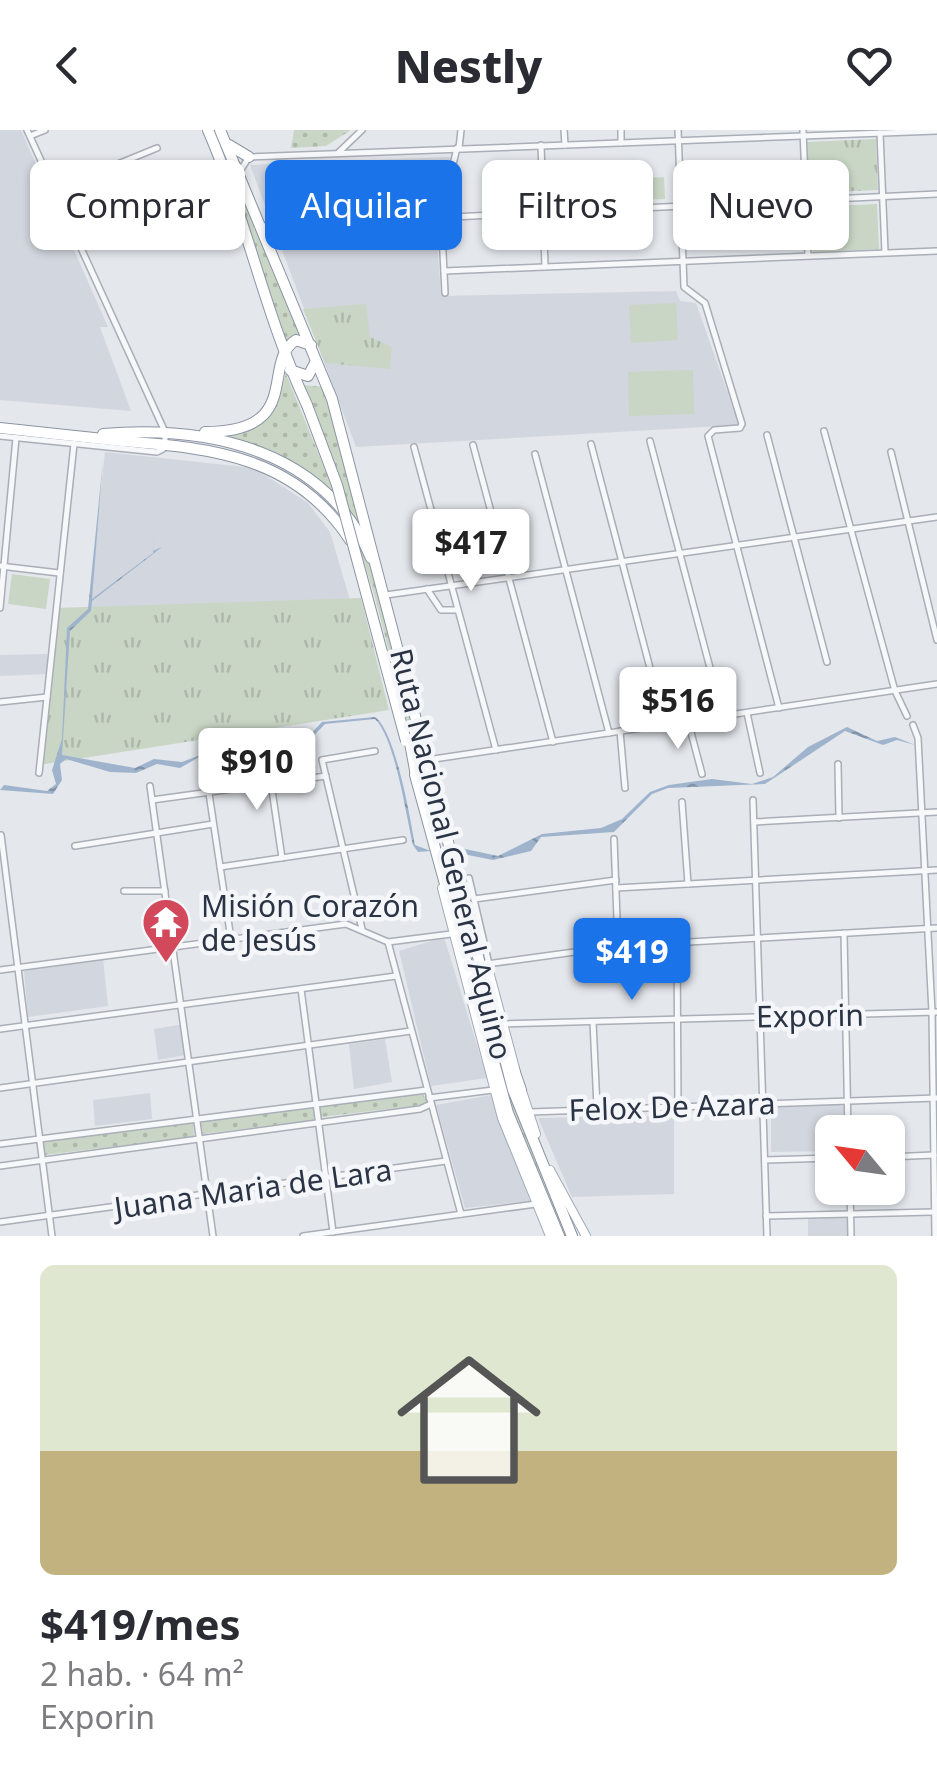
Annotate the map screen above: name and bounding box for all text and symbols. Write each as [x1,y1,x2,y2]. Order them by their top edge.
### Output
text: Nestly [395,35,542,96]
icon: back [40,38,95,93]
icon: heart [842,38,897,93]
chip: Comprar [30,160,245,250]
chip: Alquilar [265,160,462,250]
chip: Filtros [482,160,653,250]
chip: Nuevo [673,160,849,250]
pin: $417 [412,509,530,594]
text: $417 [434,520,508,563]
street label: Ruta Nacional General Aquino [381,644,523,1064]
pin: $516 [619,667,737,752]
text: $516 [641,678,715,721]
pin: $910 [198,728,316,813]
text: $910 [220,739,294,782]
place label: Misión Corazón de Jesús [201,885,419,960]
temple icon: Misión Corazón de Jesús [140,896,192,964]
pin: $419 [573,918,691,1003]
text: $419 [595,929,669,972]
street label: Exporin [756,994,864,1036]
street label: Felox De Azara [568,1082,776,1130]
north arrow [815,1115,905,1205]
map controls [815,1115,905,1205]
street label: Juana Maria de Lara [109,1148,394,1228]
icon: home [379,1330,559,1510]
text: $419/mes [40,1595,241,1652]
text: 2 hab. · 64 m² [40,1652,244,1695]
text: Exporin [40,1695,155,1738]

